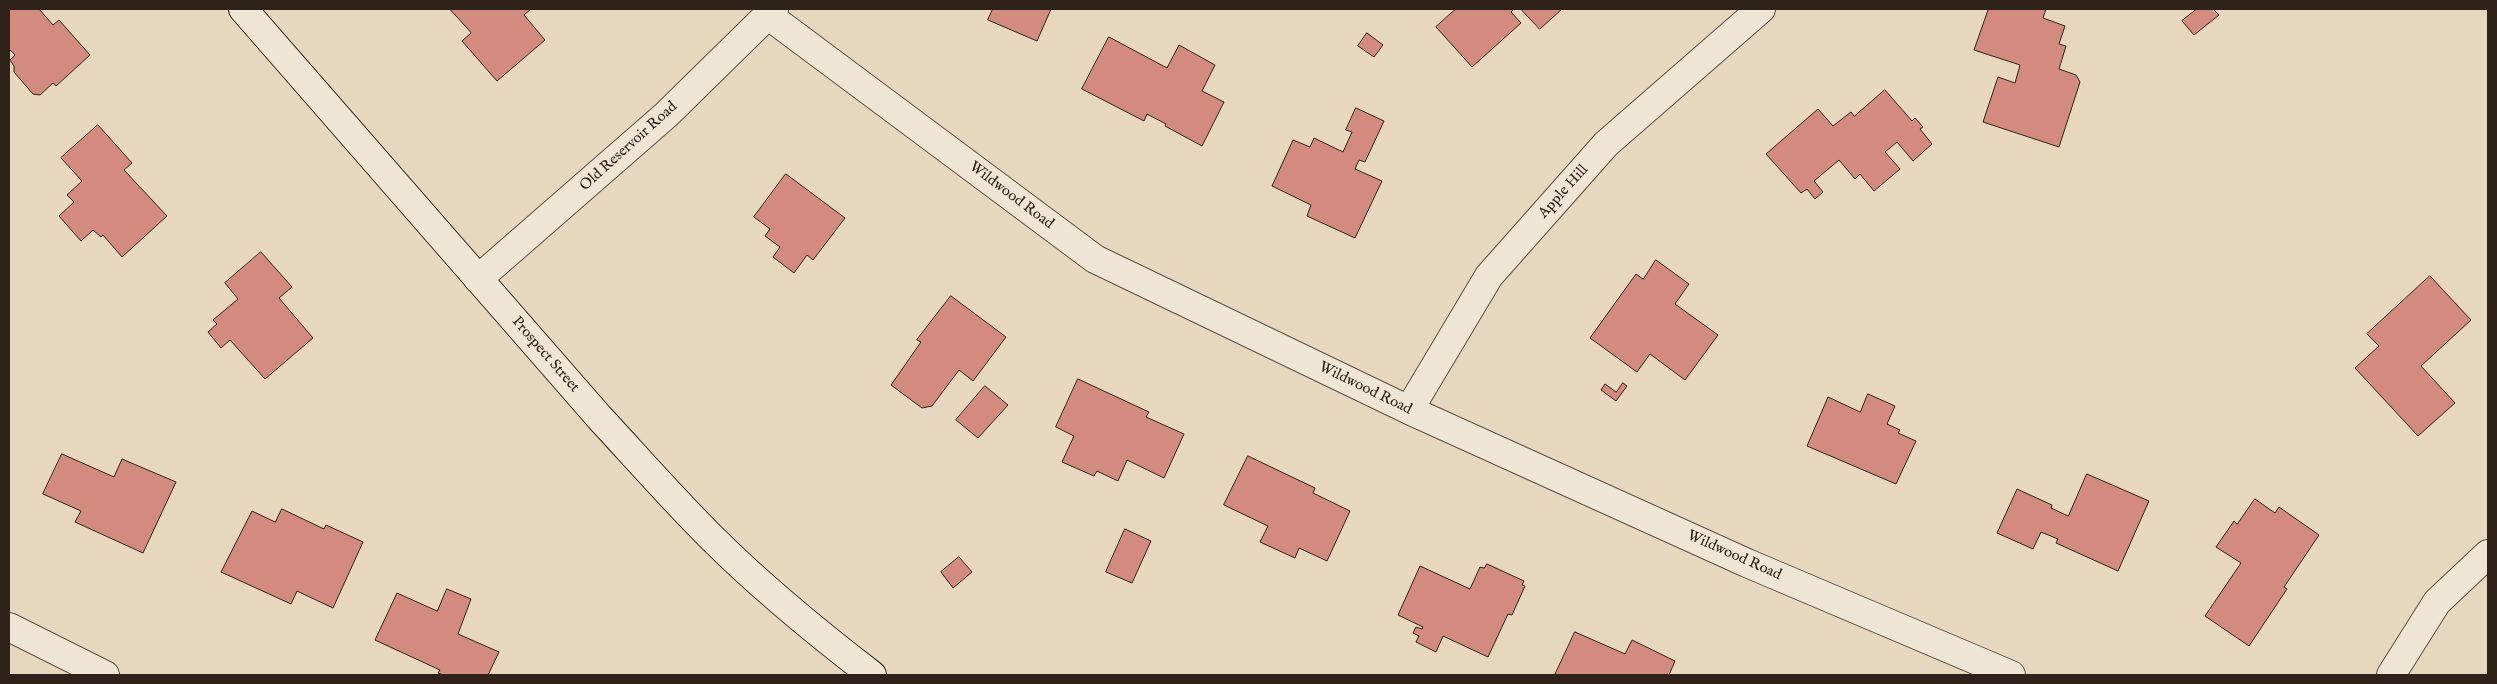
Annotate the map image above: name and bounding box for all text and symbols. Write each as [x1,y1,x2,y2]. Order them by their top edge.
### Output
street label: Old Reservoir Road [577,99,681,195]
street label: Wildwood Road [965,158,1057,234]
street label: Apple Hill [1535,162,1593,222]
street label: Prospect Street [507,313,583,397]
street label: Wildwood Road [1316,359,1414,419]
street label: Wildwood Road [1684,527,1784,585]

